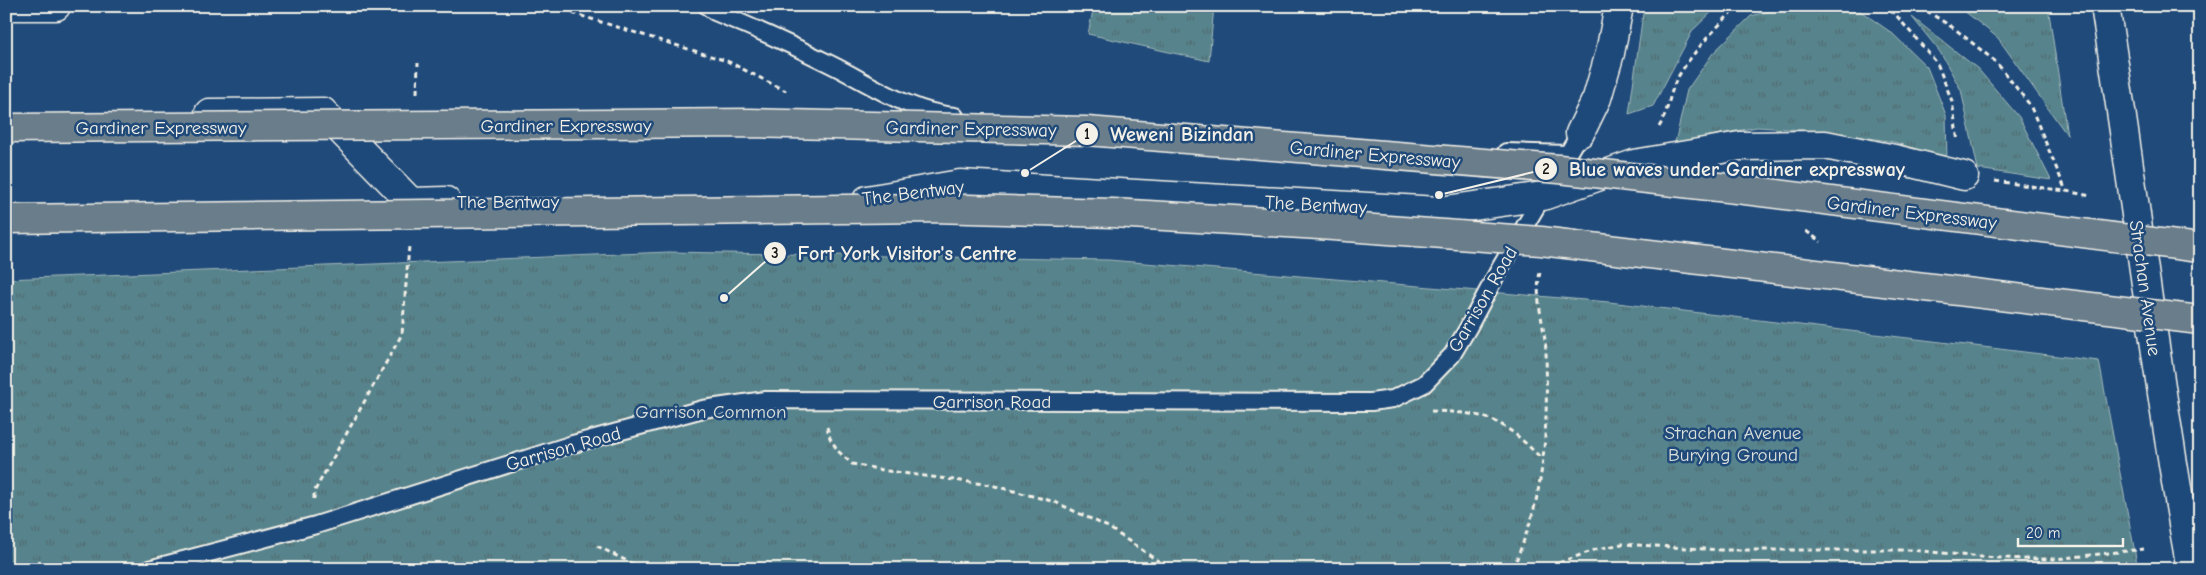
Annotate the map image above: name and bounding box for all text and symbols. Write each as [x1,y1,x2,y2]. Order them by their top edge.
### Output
street label: Gardiner Expressway [480,115,652,137]
callout: Weweni Bizindan [1075,116,1263,151]
street label: Gardiner Expressway [75,117,247,139]
street label: Gardiner Expressway [885,117,1057,141]
text: Weweni Bizindan [1110,123,1254,146]
text: 1 [1084,125,1090,143]
street label: Gardiner Expressway [1289,137,1462,173]
callout: Blue waves under Gardiner expressway [1534,151,1915,186]
text: Blue waves under Gardiner expressway [1569,158,1906,181]
text: 2 [1542,160,1550,178]
street label: The Bentway [861,176,966,210]
street label: The Bentway [457,191,560,213]
street label: The Bentway [1264,191,1368,219]
street label: Gardiner Expressway [1826,192,1999,234]
street label: Strachan Avenue [2125,219,2165,357]
callout: Fort York Visitor's Centre [762,236,1026,271]
text: Fort York Visitor's Centre [797,242,1017,265]
street label: Garrison Road [1444,243,1522,356]
text: 3 [771,244,779,262]
street label: Garrison Road [933,391,1051,413]
park label: Garrison Common [635,401,787,423]
street label: Garrison Road [503,422,623,476]
park label: Strachan Avenue Burying Ground [1665,422,1801,466]
scale bar [2018,515,2124,547]
text: 20 m [2026,524,2060,542]

